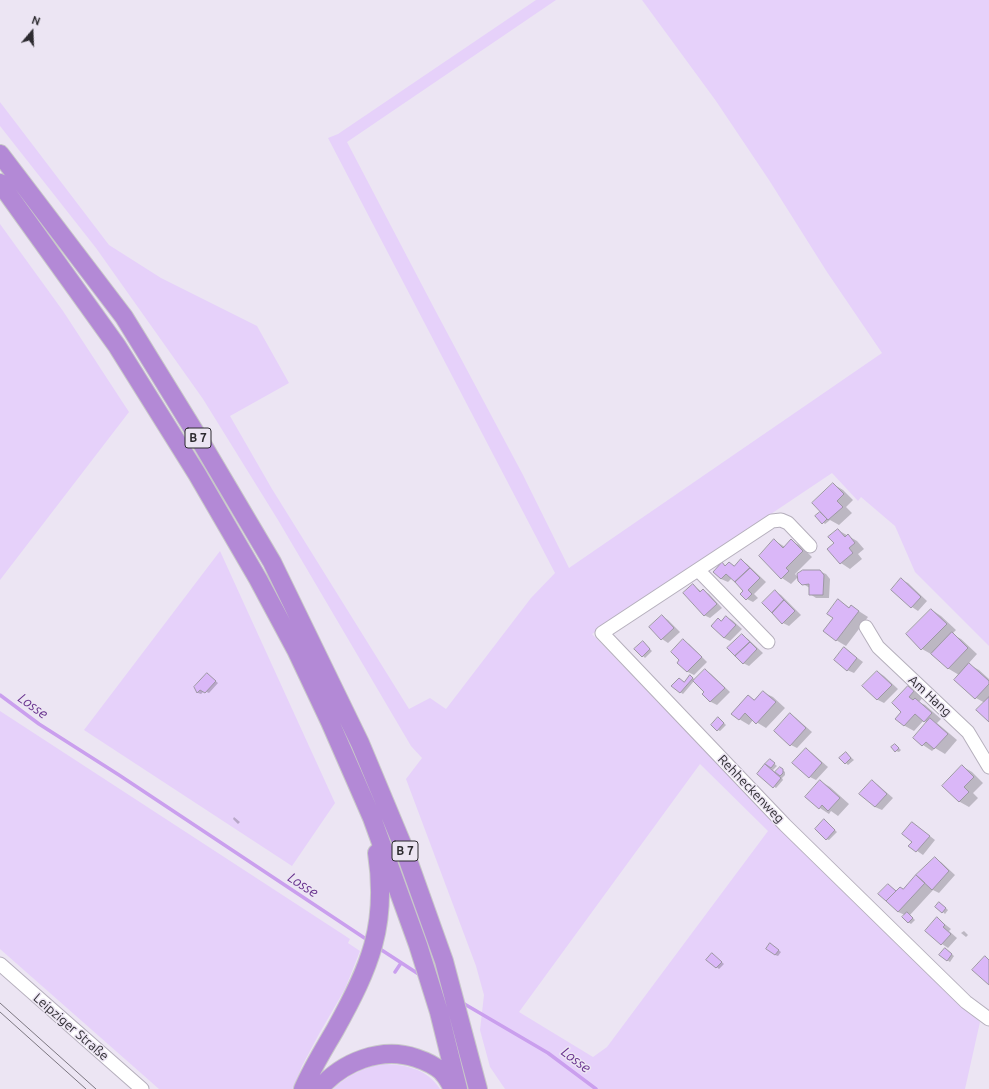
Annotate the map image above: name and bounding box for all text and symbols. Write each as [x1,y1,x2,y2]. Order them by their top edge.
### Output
north arrow [12,12,52,52]
text: N [30,14,42,28]
road number: B 7 [185,428,211,448]
street label: Am Hang [905,672,955,720]
water label: Losse [15,690,51,722]
street label: Rehheckenweg [714,752,788,826]
road number: B 7 [392,841,418,861]
water label: Losse [285,869,321,901]
street label: Leipziger Straße [30,990,112,1064]
water label: Losse [558,1043,594,1077]

